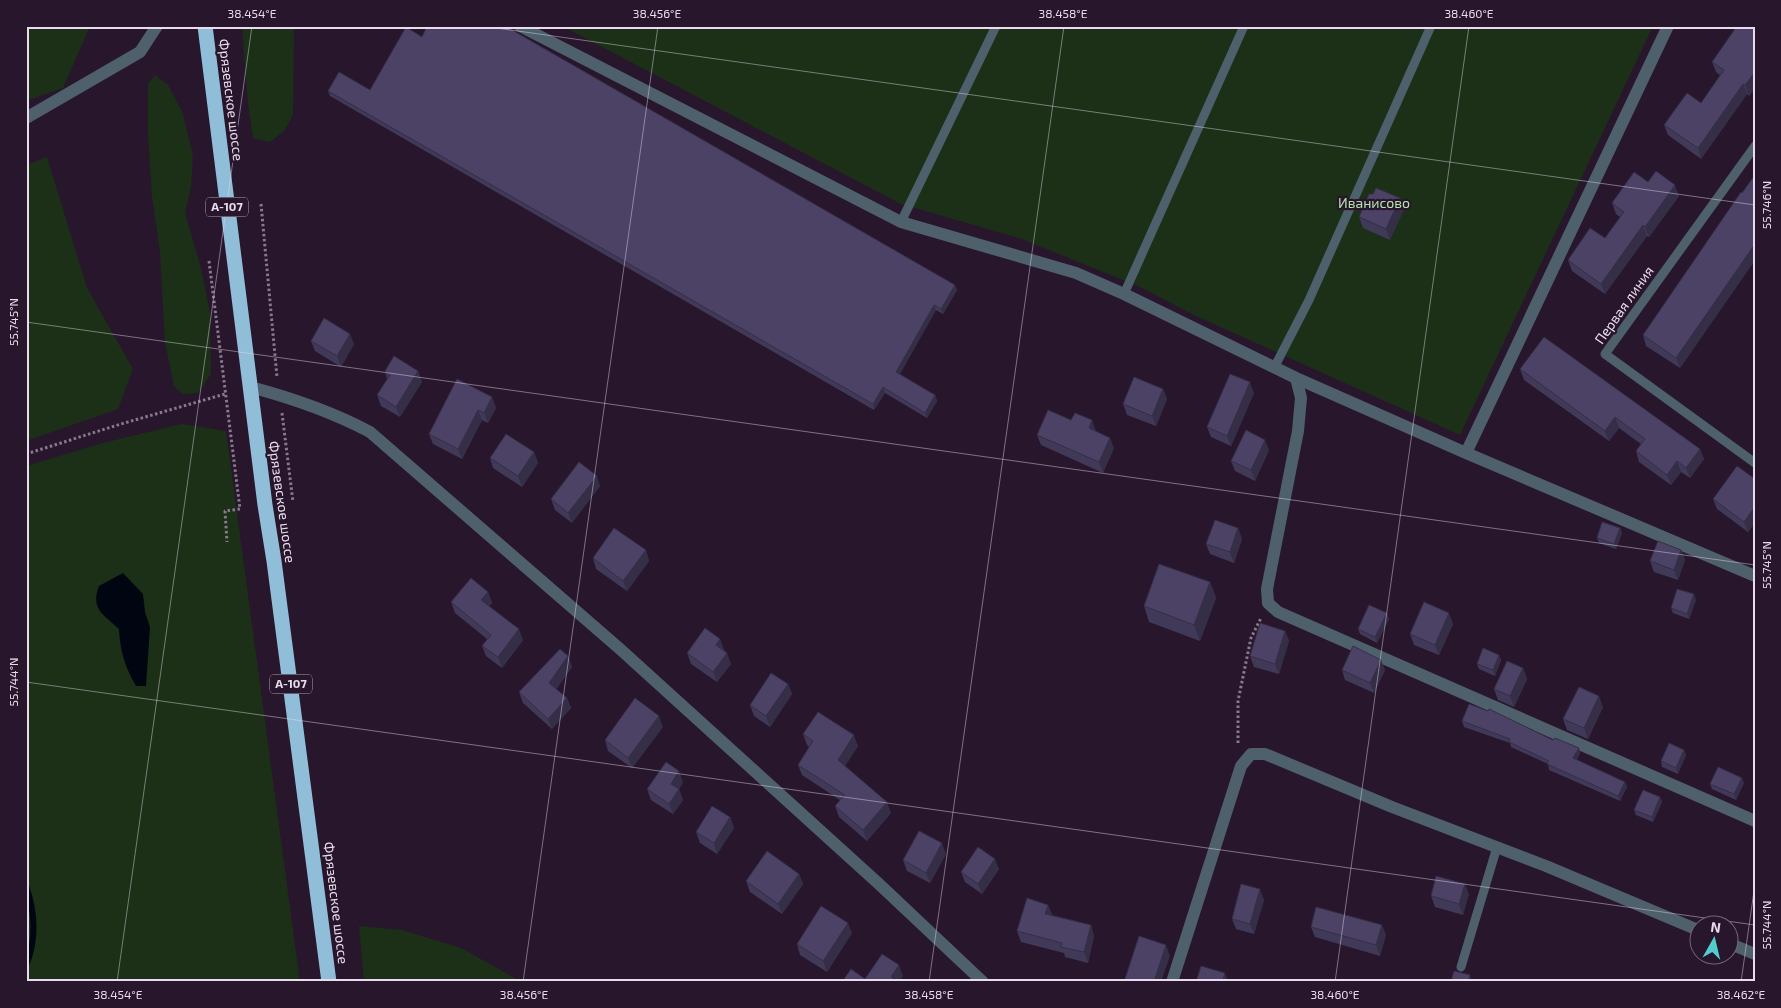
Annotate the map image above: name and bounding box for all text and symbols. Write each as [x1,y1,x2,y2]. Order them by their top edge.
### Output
text: 38.454°E [228,6,277,20]
text: 38.456°E [633,6,681,20]
text: 38.458°E [1039,6,1088,20]
text: 38.460°E [1444,6,1494,20]
street label: Фрязевское шоссе [216,38,247,162]
text: 55.746°N [1759,181,1773,229]
park label: Иванисово [1338,194,1410,211]
road number: А-107 [206,198,248,216]
street label: Первая линия [1590,262,1657,347]
text: 55.745°N [6,298,20,346]
street label: Фрязевское шоссе [266,440,299,564]
text: 55.745°N [1759,541,1773,589]
text: 55.744°N [6,658,20,706]
road number: А-107 [270,674,312,694]
street label: Фрязевское шоссе [321,841,352,965]
text: 55.744°N [1759,901,1773,949]
north arrow [1688,916,1738,966]
text: N [1710,918,1722,936]
text: 38.454°E [94,987,143,1001]
text: 38.456°E [500,987,548,1001]
text: 38.458°E [905,987,954,1001]
text: 38.460°E [1310,987,1360,1001]
text: 38.462°E [1717,987,1766,1001]

